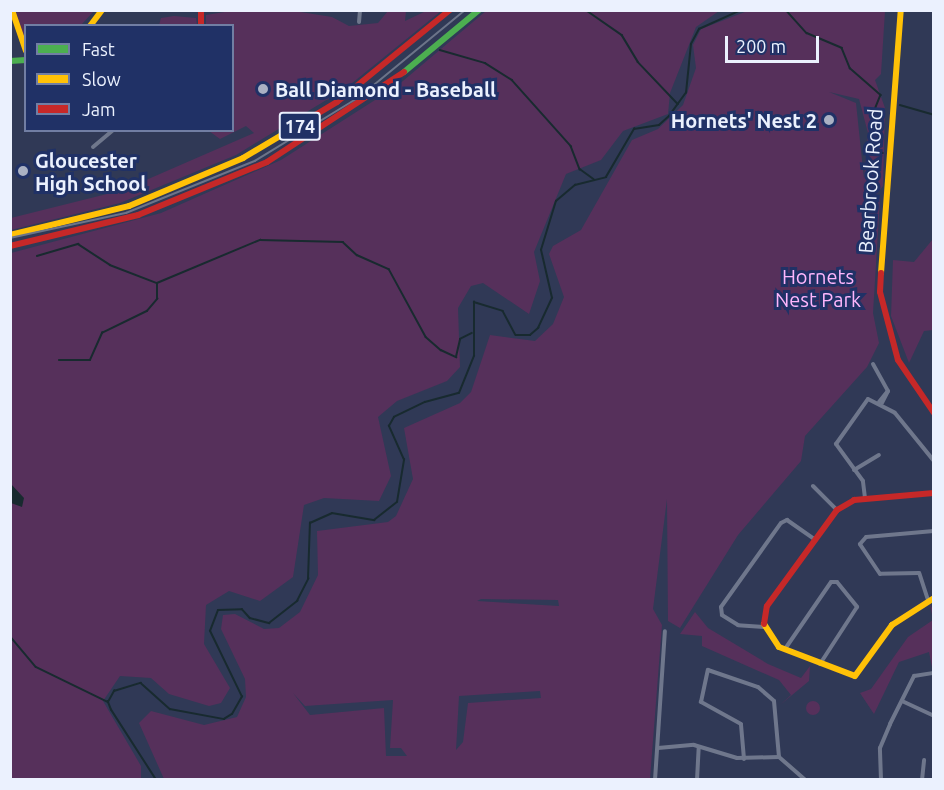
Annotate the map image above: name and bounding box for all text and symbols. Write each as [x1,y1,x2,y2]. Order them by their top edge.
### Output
legend [24,24,234,132]
scale bar [728,24,822,62]
text: 200 m [736,36,786,56]
text: Fast [82,39,115,59]
text: Slow [82,69,121,89]
place label: Ball Diamond - Baseball [275,77,496,101]
marker: Ball Diamond - Baseball [256,82,270,96]
text: Jam [82,99,116,119]
place label: Hornets' Nest 2 [671,108,817,132]
street label: Bearbrook Road [853,108,887,254]
road number: 174 [278,111,322,141]
marker: Hornets' Nest 2 [822,113,836,127]
place label: Gloucester High School [35,148,146,195]
marker: Gloucester High School [16,164,30,178]
park label: Hornets Nest Park [775,265,861,312]

